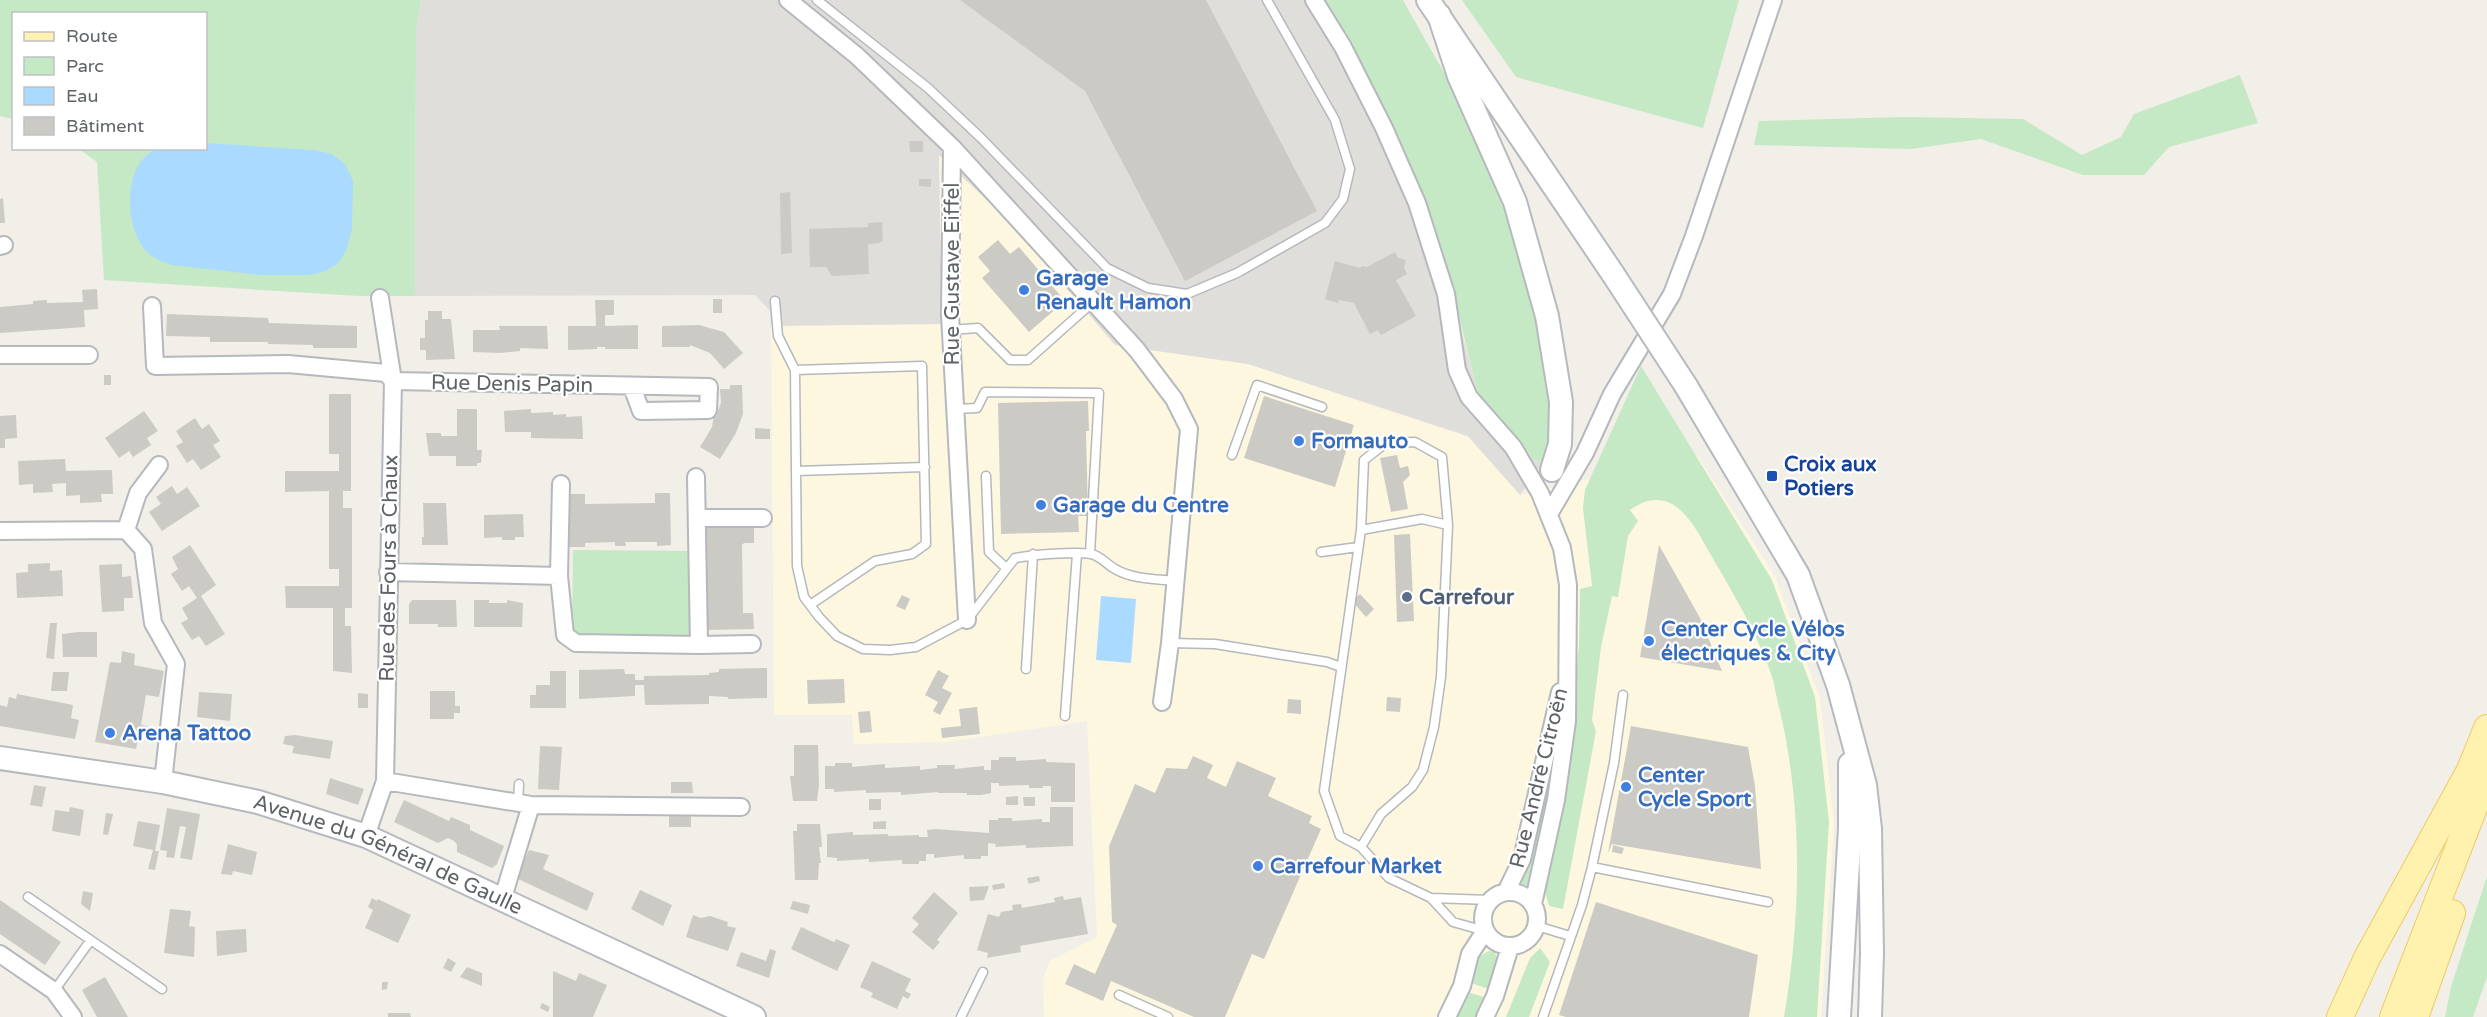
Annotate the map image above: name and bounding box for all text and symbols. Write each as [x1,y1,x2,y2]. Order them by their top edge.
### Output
legend [12,12,207,150]
text: Route [66,25,118,47]
text: Parc [66,55,104,77]
text: Eau [66,85,98,107]
text: Bâtiment [66,115,144,137]
street label: Rue Gustave Eiffel [940,182,965,366]
place label: Garage Renault Hamon [1036,266,1191,315]
marker: Garage Renault Hamon [1017,283,1031,297]
street label: Rue Denis Papin [431,370,593,398]
place label: Formauto [1311,429,1408,454]
marker: Formauto [1292,434,1306,448]
place label: Croix aux Potiers [1784,452,1877,501]
street label: Rue des Fours à Chaux [375,454,403,682]
marker: Croix aux Potiers [1765,469,1779,483]
place label: Garage du Centre [1053,493,1229,518]
marker: Garage du Centre [1034,498,1048,512]
place label: Carrefour [1419,585,1515,610]
marker: Carrefour [1400,590,1414,604]
place label: Center Cycle Vélos électriques & City [1661,617,1845,666]
marker: Center Cycle Vélos électriques & City [1642,634,1656,648]
street label: Rue André Citroën [1505,685,1573,871]
place label: Arena Tattoo [122,721,252,746]
marker: Arena Tattoo [103,726,117,740]
place label: Center Cycle Sport [1638,763,1751,812]
marker: Center Cycle Sport [1619,780,1633,794]
street label: Avenue du Général de Gaulle [250,789,527,920]
place label: Carrefour Market [1270,854,1442,879]
marker: Carrefour Market [1251,859,1265,873]

